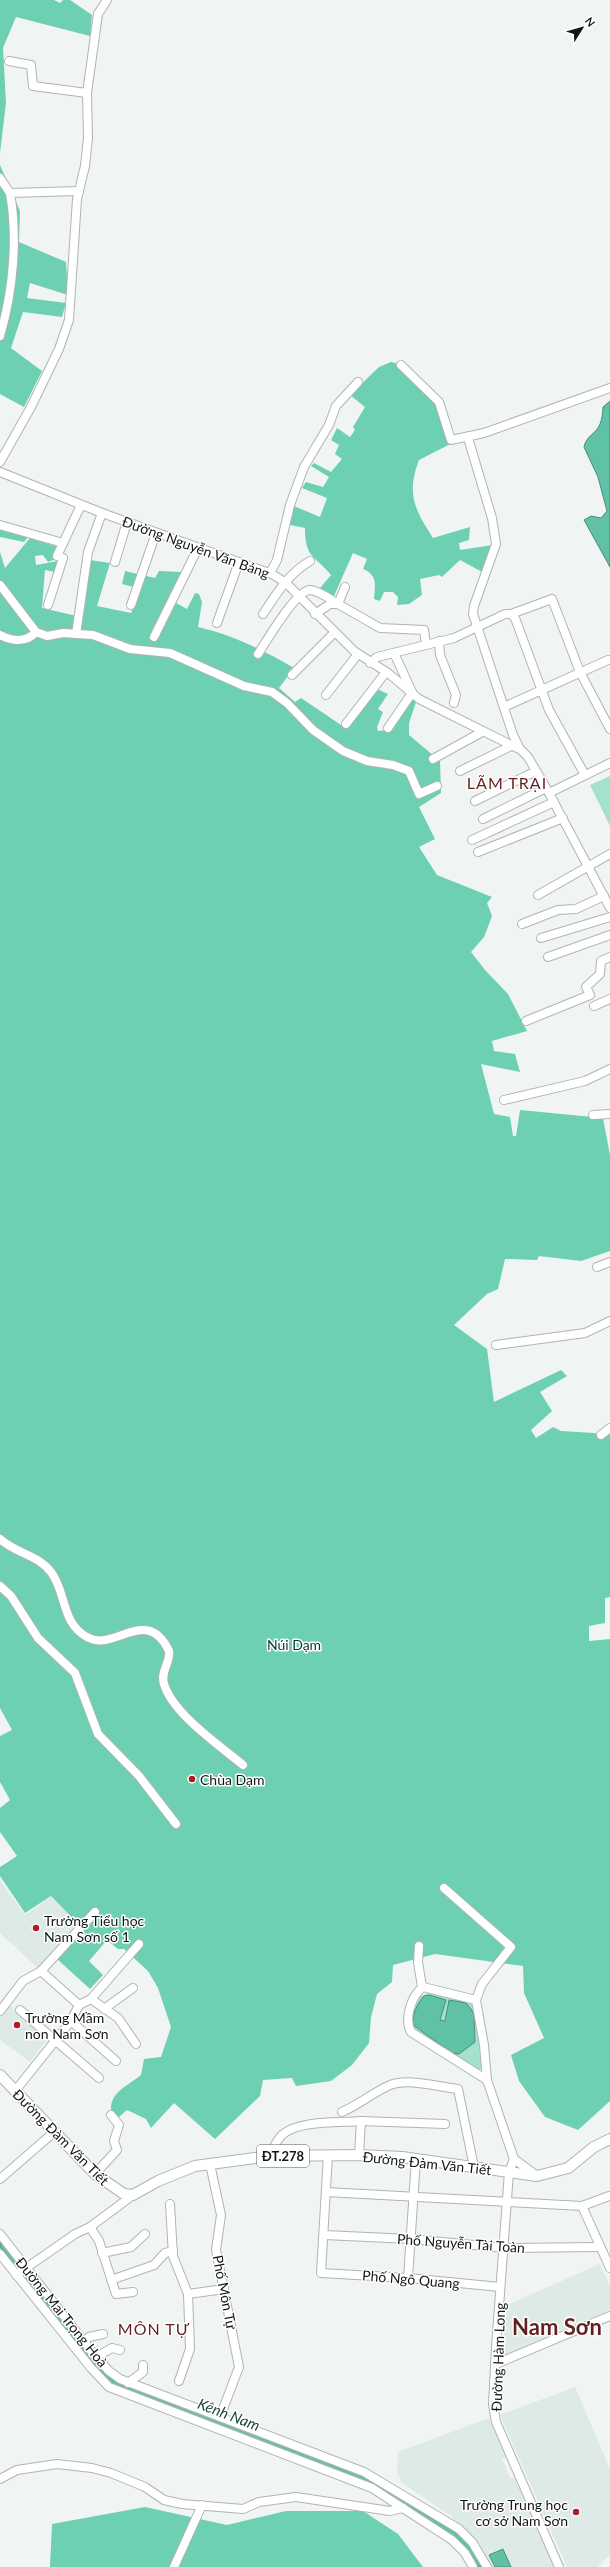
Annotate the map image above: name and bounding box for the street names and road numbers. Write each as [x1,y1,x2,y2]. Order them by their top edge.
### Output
street label: Đường Nguyễn Văn Bảng [120,512,272,582]
street label: Đường Đàm Văn Tiết [9,2085,113,2189]
road number: ĐT.278 [257,2145,309,2167]
street label: Đường Đàm Văn Tiết [362,2148,492,2178]
street label: Phố Nguyễn Tài Toàn [396,2230,526,2256]
street label: Đường Mai Trọng Hoà [12,2254,112,2370]
street label: Phố Môn Tự [209,2254,241,2332]
street label: Phố Ngô Quang [362,2266,460,2292]
street label: Đường Hàm Long [488,2302,508,2412]

